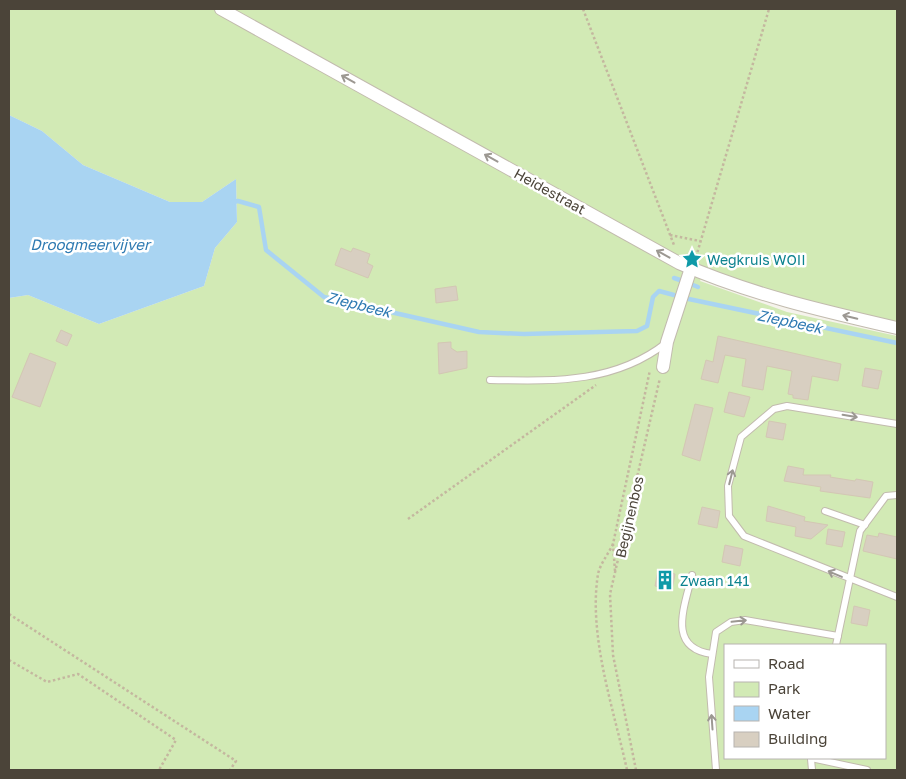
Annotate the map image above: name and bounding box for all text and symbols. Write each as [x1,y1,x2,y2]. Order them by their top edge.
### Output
one-way arrow [342,74,356,84]
one-way arrow [483,153,498,163]
street label: Heidestraat [511,164,589,218]
water label: Droogmeervijver [30,235,152,254]
place icon: Wegkruis WOII [681,248,703,270]
one-way arrow [656,249,671,259]
place label: Wegkruis WOII [707,251,806,268]
water label: Ziepbeek [325,287,395,321]
water label: Ziepbeek [756,305,826,337]
one-way arrow [842,312,858,321]
one-way arrow [842,412,858,422]
one-way arrow [726,470,736,486]
street label: Begijnenbos [611,474,647,560]
building icon: Zwaan 141 [654,569,676,591]
one-way arrow [828,569,843,578]
place label: Zwaan 141 [680,572,749,589]
one-way arrow [731,617,747,626]
legend [724,644,886,759]
text: Road [768,654,805,672]
text: Park [768,679,801,697]
text: Water [768,704,811,722]
one-way arrow [708,714,717,730]
text: Building [768,729,828,747]

